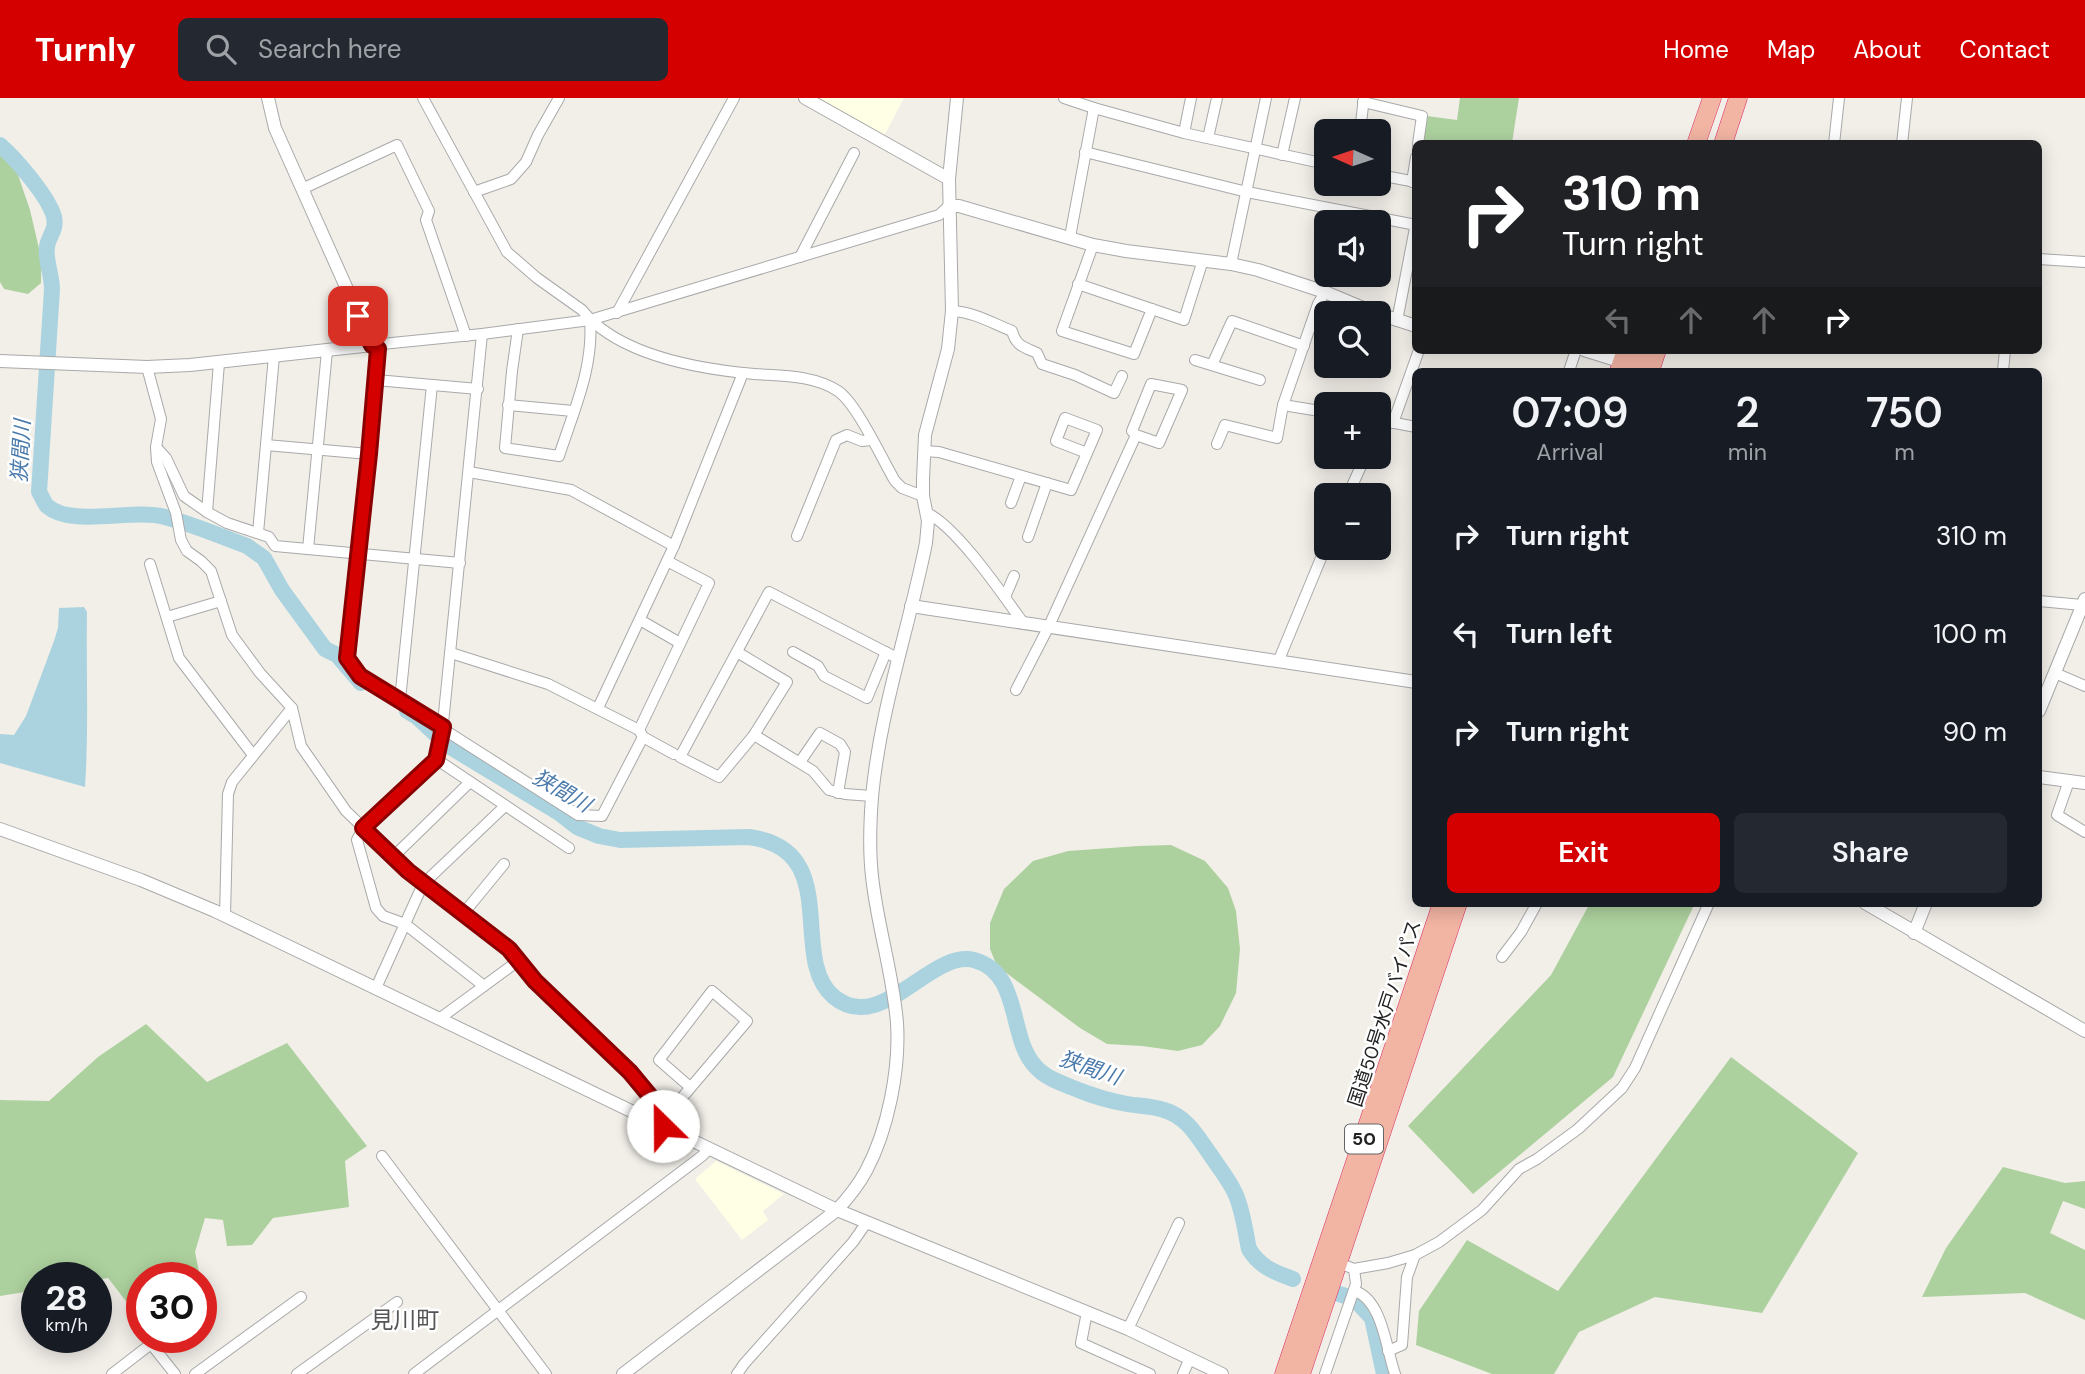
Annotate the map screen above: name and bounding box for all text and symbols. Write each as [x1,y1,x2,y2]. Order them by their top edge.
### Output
search box [178,18,668,81]
text: Turnly [35,28,136,71]
icon: search [202,30,240,68]
text: Search here [258,32,401,66]
text: Home [1663,34,1729,65]
text: Map [1767,34,1815,65]
text: About [1853,34,1922,65]
text: Contact [1960,34,2050,65]
north arrow [1314,119,1391,196]
map controls [1314,119,1391,560]
text: 310 m [1562,161,1701,225]
icon: right [1447,168,1538,259]
button: sound [1314,210,1391,287]
text: Turn right [1562,223,1704,265]
pin [328,286,388,346]
icon: arrive [339,297,377,335]
button: search [1314,301,1391,378]
icon: left [1599,301,1637,339]
icon: ahead [1672,301,1710,339]
icon: ahead [1745,301,1783,339]
icon: right [1818,301,1856,339]
text: 07:09 [1511,385,1629,440]
text: 2 [1735,385,1759,440]
text: 750 [1866,385,1943,440]
button: + [1314,392,1391,469]
water label: 狭間川 [5,417,37,483]
text: Arrival [1536,437,1603,467]
text: min [1728,437,1767,467]
text: m [1894,437,1915,467]
button: − [1314,483,1391,560]
icon: right [1447,517,1485,555]
text: Turn right [1506,519,1630,553]
text: 310 m [1936,519,2007,553]
icon: left [1447,615,1485,653]
text: Turn left [1506,617,1613,651]
text: 100 m [1933,617,2007,651]
icon: right [1447,713,1485,751]
text: Turn right [1506,715,1630,749]
text: 90 m [1943,715,2007,749]
water label: 狭間川 [528,763,598,820]
button: Exit [1447,813,1720,893]
button: Share [1734,813,2007,893]
street label: 国道50号水戸バイパス [1342,916,1427,1110]
water label: 狭間川 [1056,1045,1126,1092]
position arrow [626,1089,700,1163]
road number: 50 [1345,1124,1383,1154]
speed limit sign: 30 [126,1262,217,1353]
text: 28 [45,1275,88,1321]
district label: 見川町 [371,1305,440,1335]
text: km/h [45,1313,88,1337]

